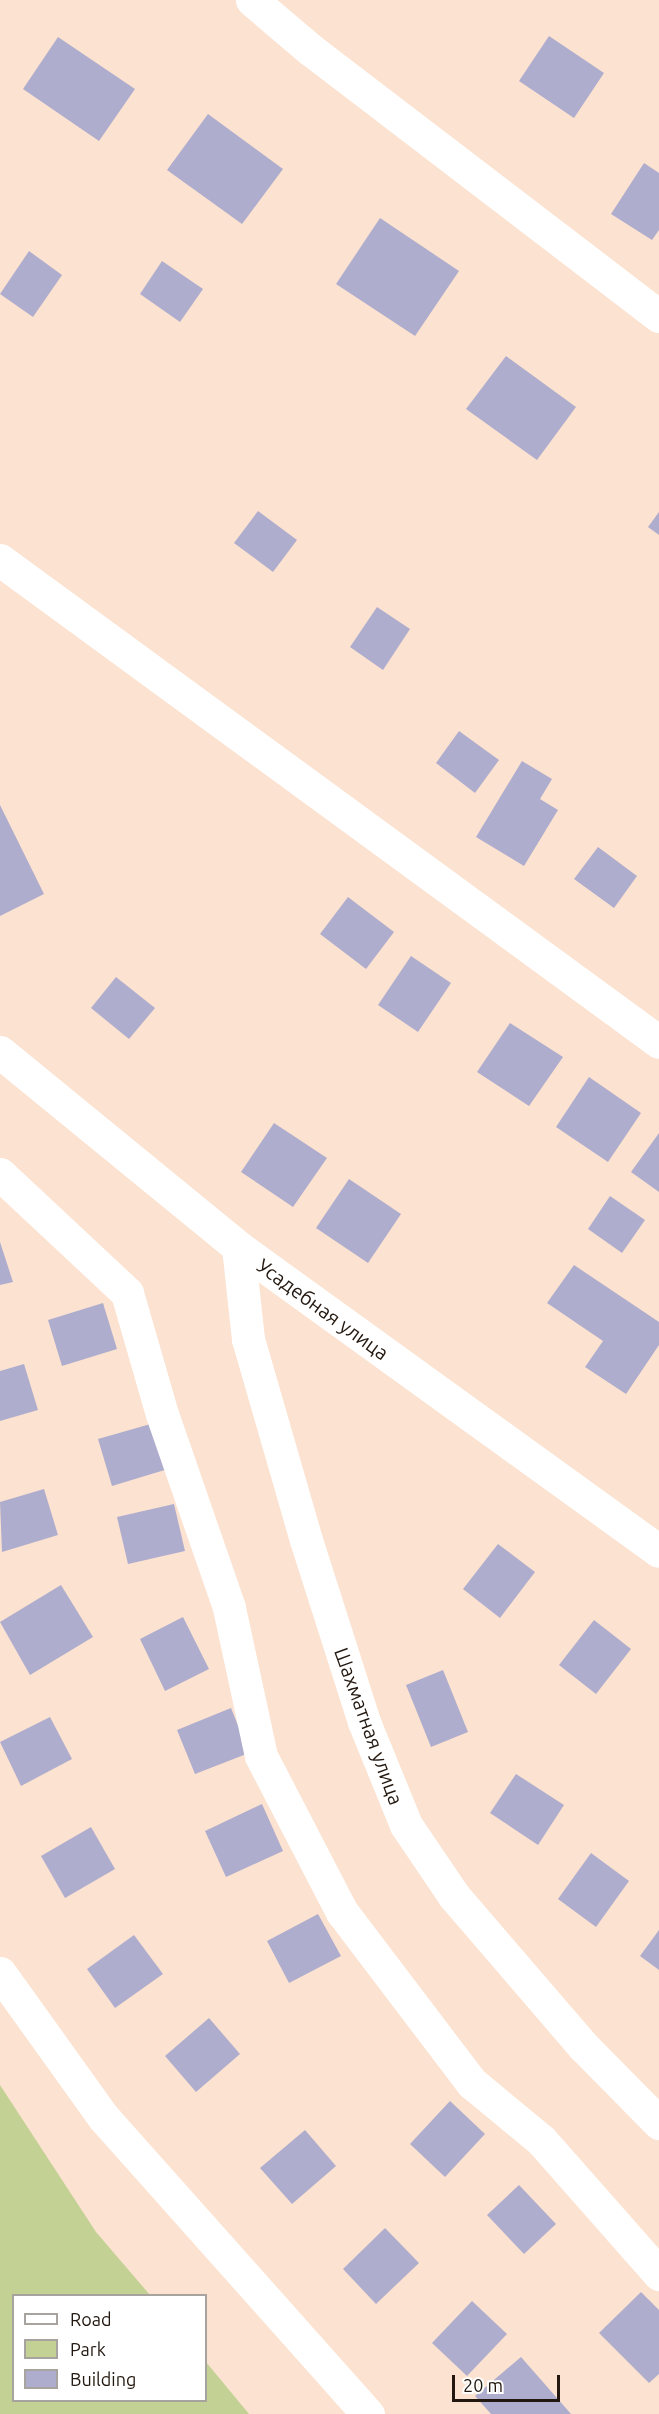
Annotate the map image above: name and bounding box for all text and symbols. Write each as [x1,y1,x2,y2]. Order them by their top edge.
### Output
street label: Усадебная улица [253,1253,393,1365]
street label: Шахматная улица [329,1644,409,1808]
legend [12,2294,207,2402]
text: Road [70,2309,112,2329]
text: Park [70,2339,106,2359]
scale bar [455,2363,563,2401]
text: Building [70,2369,136,2389]
text: 20 m [463,2375,503,2395]

